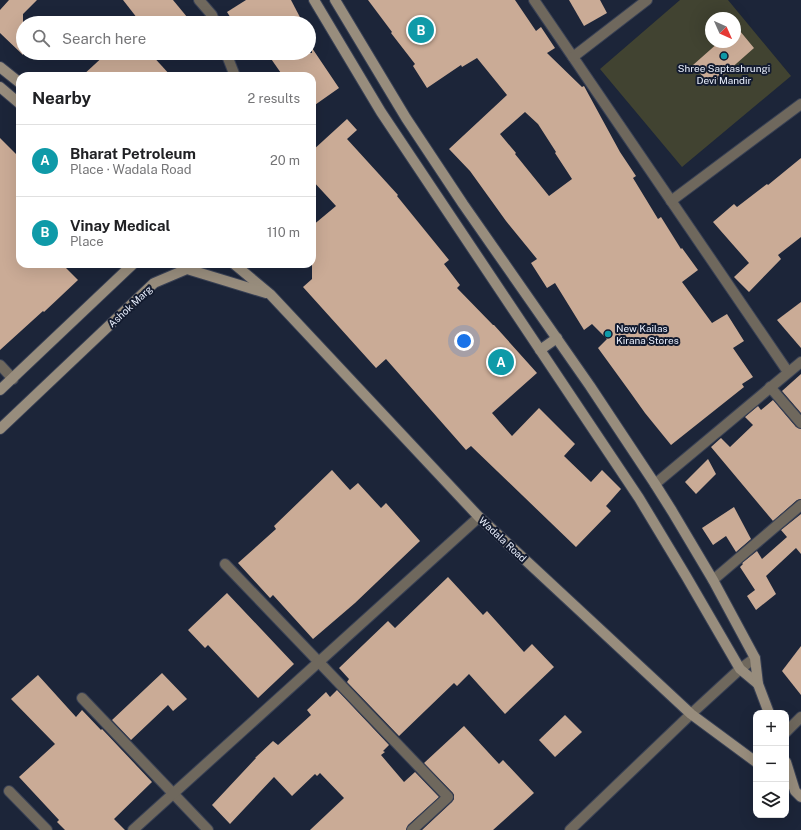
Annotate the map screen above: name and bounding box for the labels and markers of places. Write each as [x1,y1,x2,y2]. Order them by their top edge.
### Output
pin: B [408,15,434,45]
marker: Shree Saptashrungi Devi Mandir [719,51,729,61]
place label: Shree Saptashrungi Devi Mandir [678,62,770,86]
place label: New Kailas Kirana Stores [616,322,679,346]
marker: New Kailas Kirana Stores [603,329,613,339]
pin: A [488,347,514,377]

